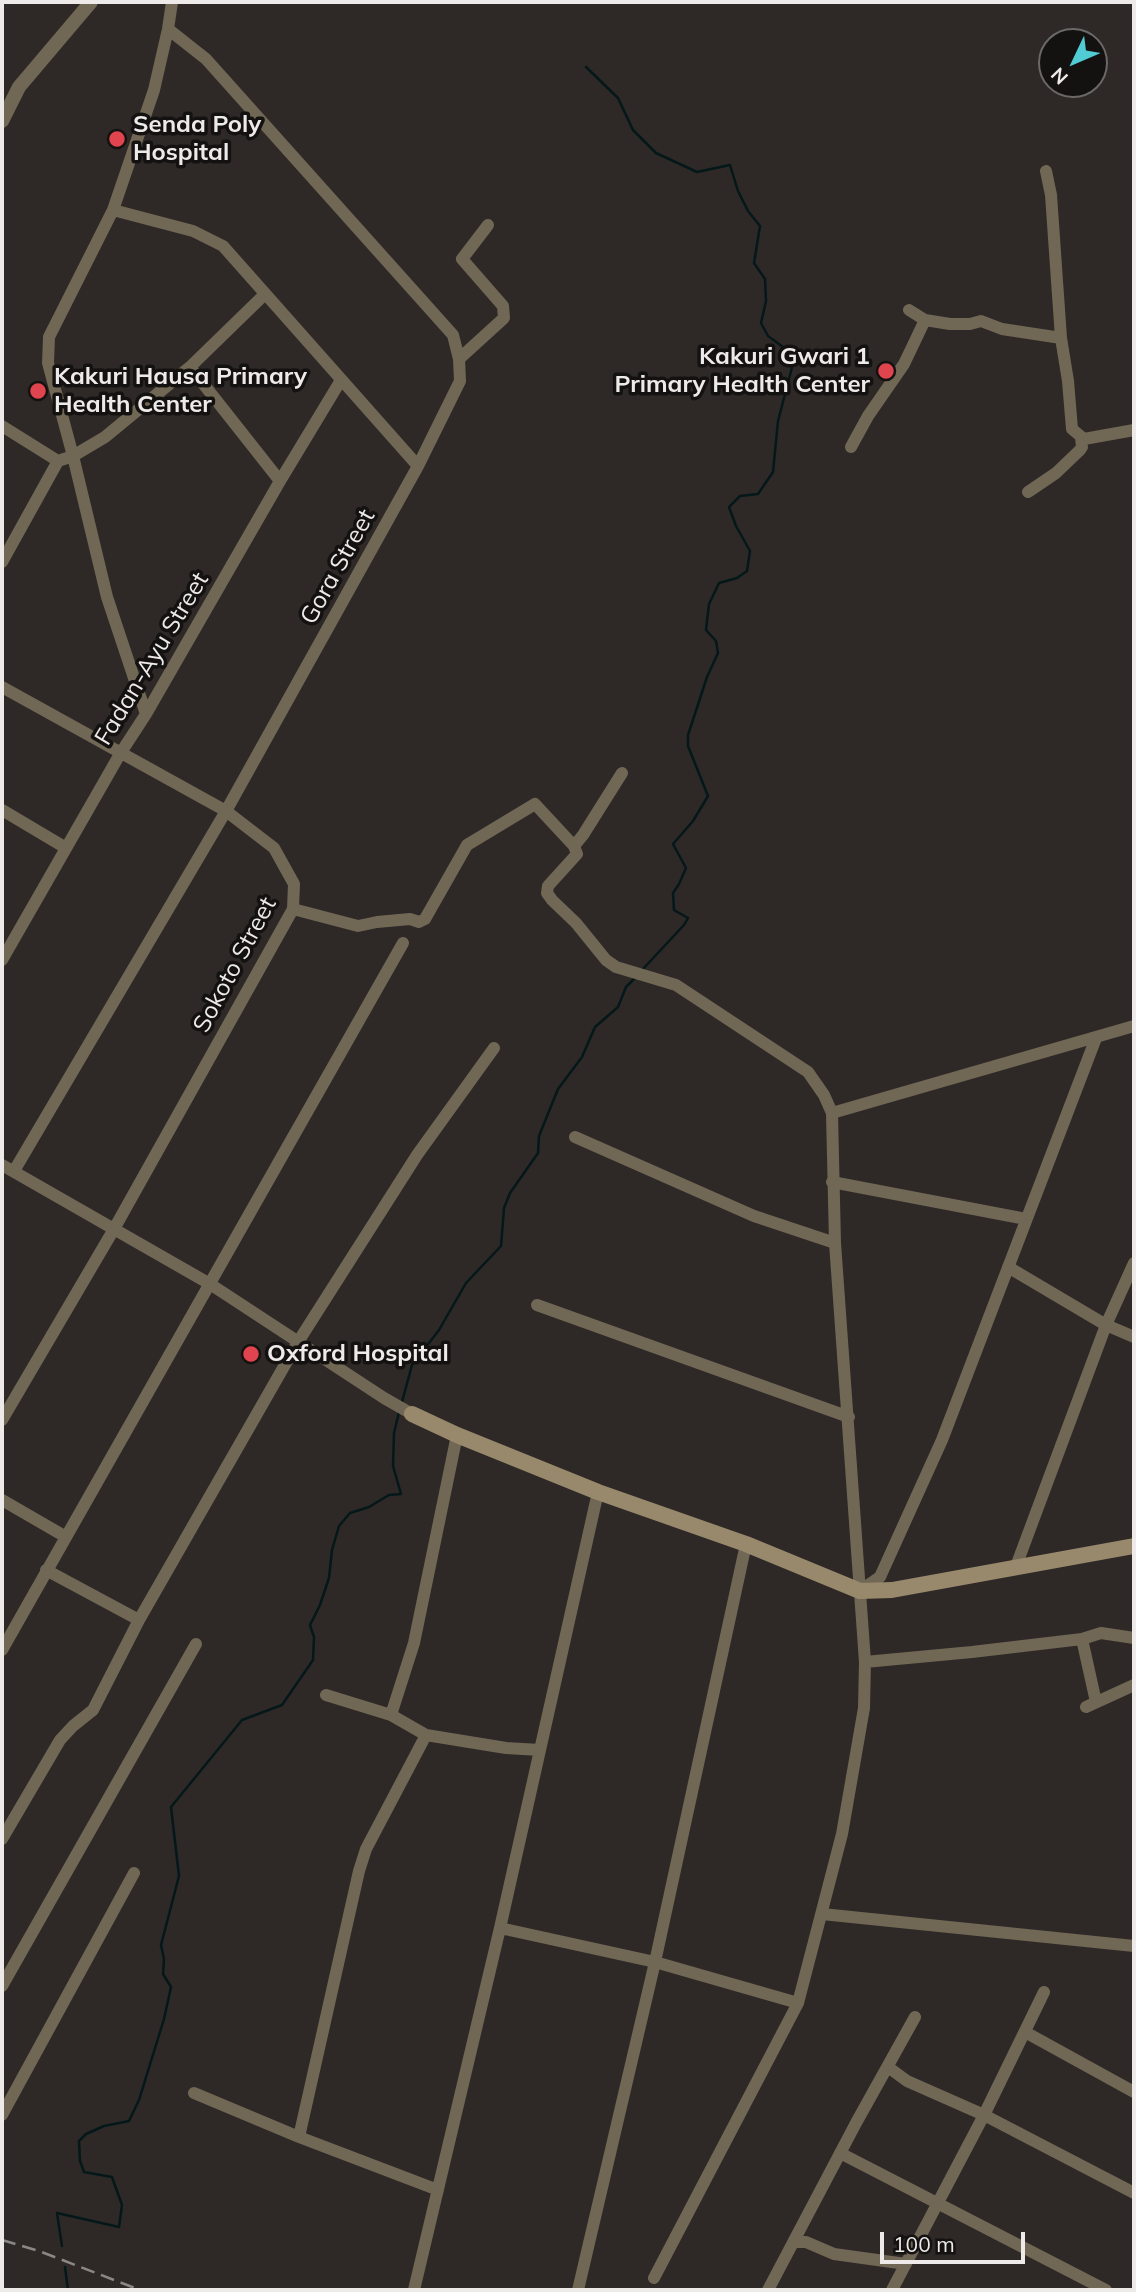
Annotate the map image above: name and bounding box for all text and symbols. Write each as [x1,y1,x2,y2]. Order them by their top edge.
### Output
north arrow [1038,28,1108,98]
text: N [1046,63,1073,90]
place label: Senda Poly Hospital [133,111,261,167]
marker: Senda Poly Hospital [107,129,127,149]
place label: Kakuri Gwari 1 Primary Health Center [615,343,870,399]
marker: Kakuri Gwari 1 Primary Health Center [876,361,896,381]
place label: Kakuri Hausa Primary Health Center [54,363,307,419]
marker: Kakuri Hausa Primary Health Center [28,381,48,401]
street label: Gora Street [295,505,381,629]
street label: Fadan-Ayu Street [89,567,215,751]
street label: Sokoto Street [187,892,283,1038]
place label: Oxford Hospital [267,1340,449,1368]
marker: Oxford Hospital [241,1344,261,1364]
scale bar [884,2218,1029,2262]
text: 100 m [893,2231,955,2257]

